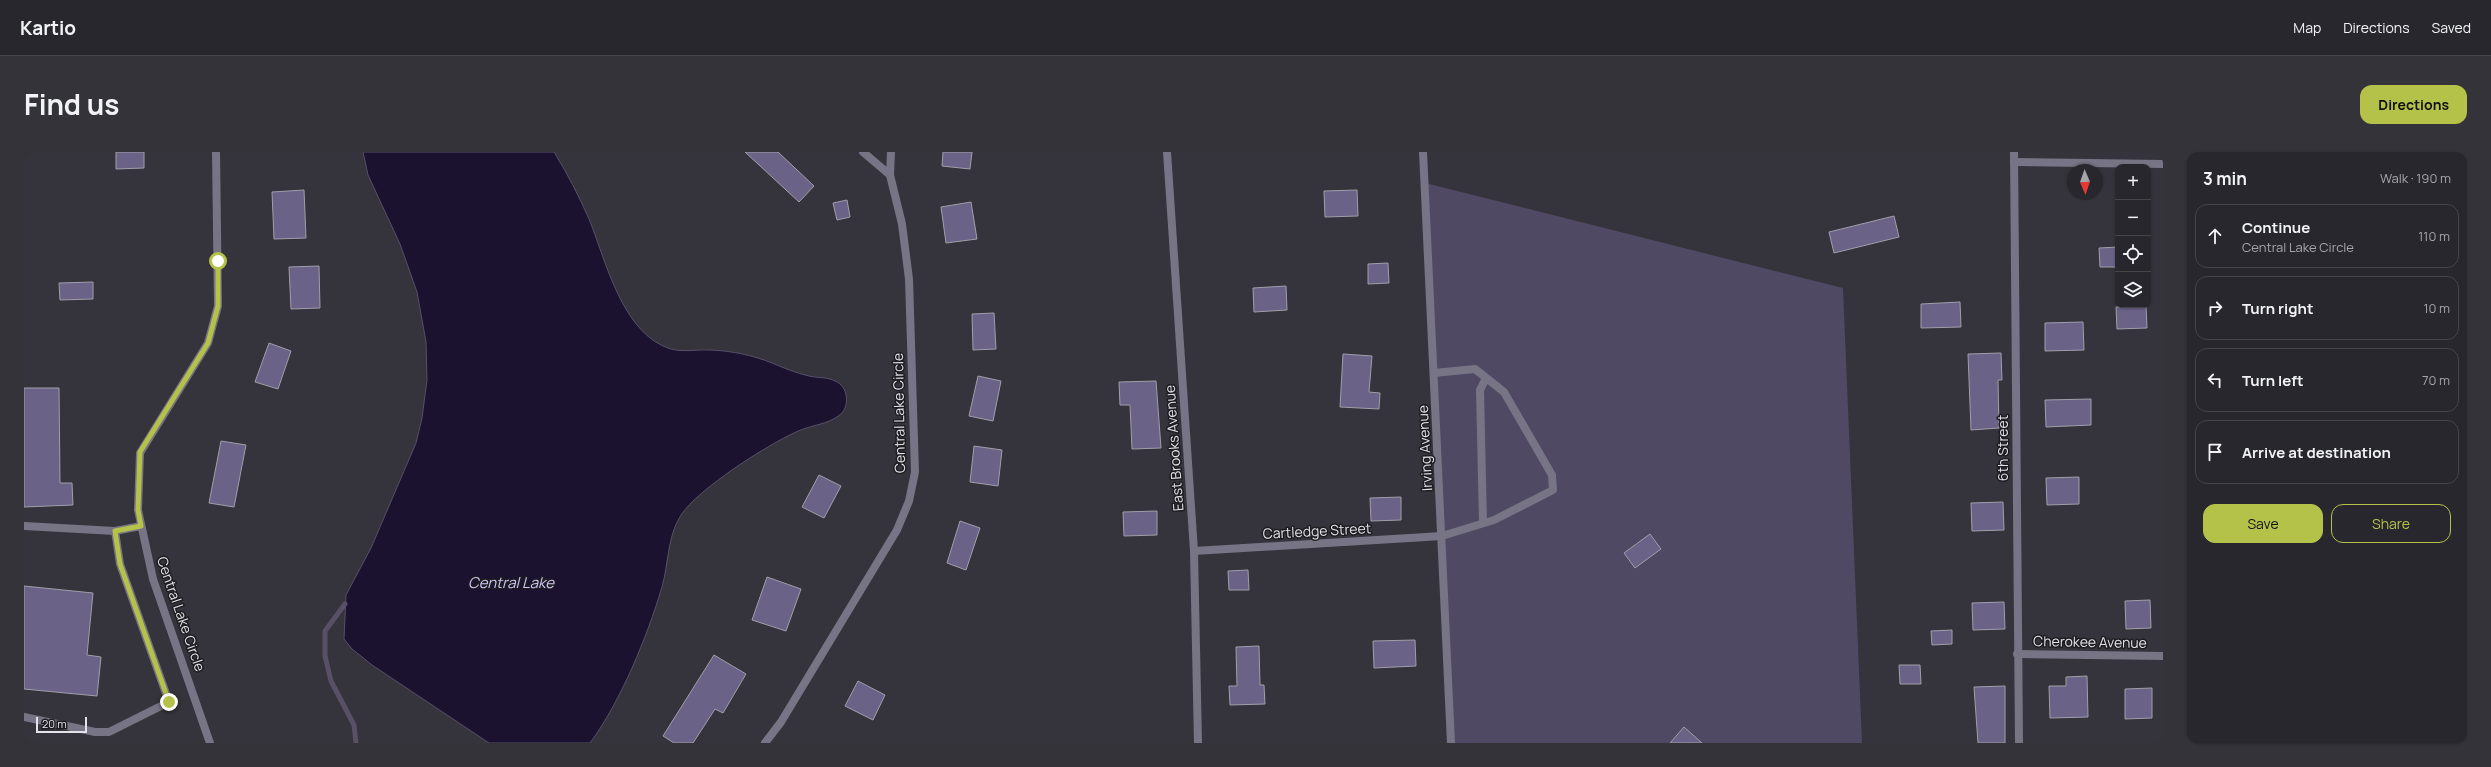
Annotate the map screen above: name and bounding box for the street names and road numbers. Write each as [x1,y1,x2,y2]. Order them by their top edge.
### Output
street label: Central Lake Circle [888,353,909,473]
street label: East Brooks Avenue [1160,384,1187,512]
street label: Irving Avenue [1413,405,1436,491]
street label: 6th Street [1993,414,2012,481]
street label: Cartledge Street [1262,518,1372,543]
street label: Central Lake Circle [153,554,210,674]
street label: Cherokee Avenue [2033,631,2147,652]

